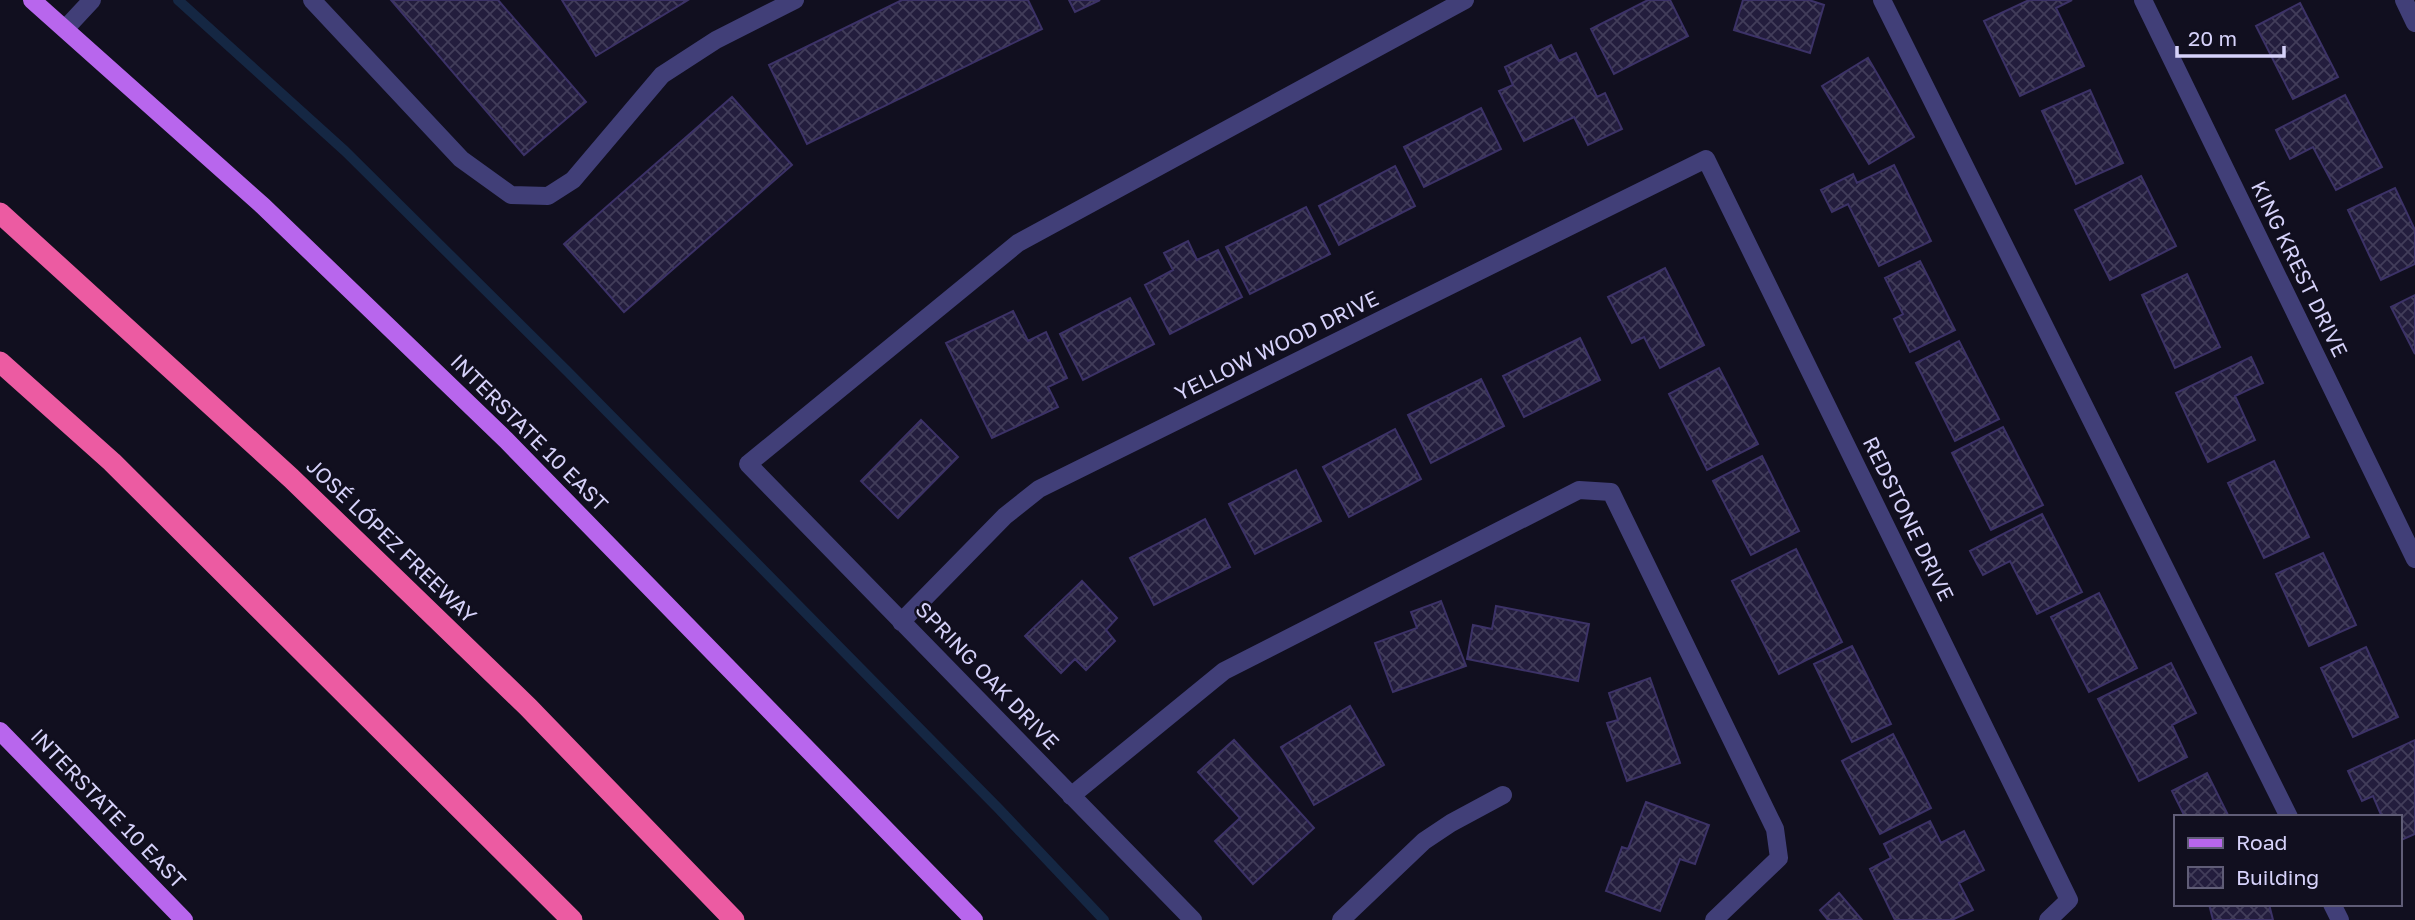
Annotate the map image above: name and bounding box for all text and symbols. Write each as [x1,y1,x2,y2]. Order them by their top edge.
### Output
scale bar [2177,14,2284,58]
text: 20 m [2188,25,2237,51]
street label: KING KREST DRIVE [2246,176,2354,361]
street label: YELLOW WOOD DRIVE [1170,284,1383,406]
street label: INTERSTATE 10 EAST [446,348,614,516]
street label: REDSTONE DRIVE [1858,432,1960,605]
street label: JOSÉ LÓPEZ FREEWAY [301,452,483,629]
street label: SPRING OAK DRIVE [910,596,1065,755]
street label: INTERSTATE 10 EAST [26,723,192,894]
legend [2174,815,2401,906]
text: Road [2236,829,2287,855]
text: Building [2236,864,2319,890]

